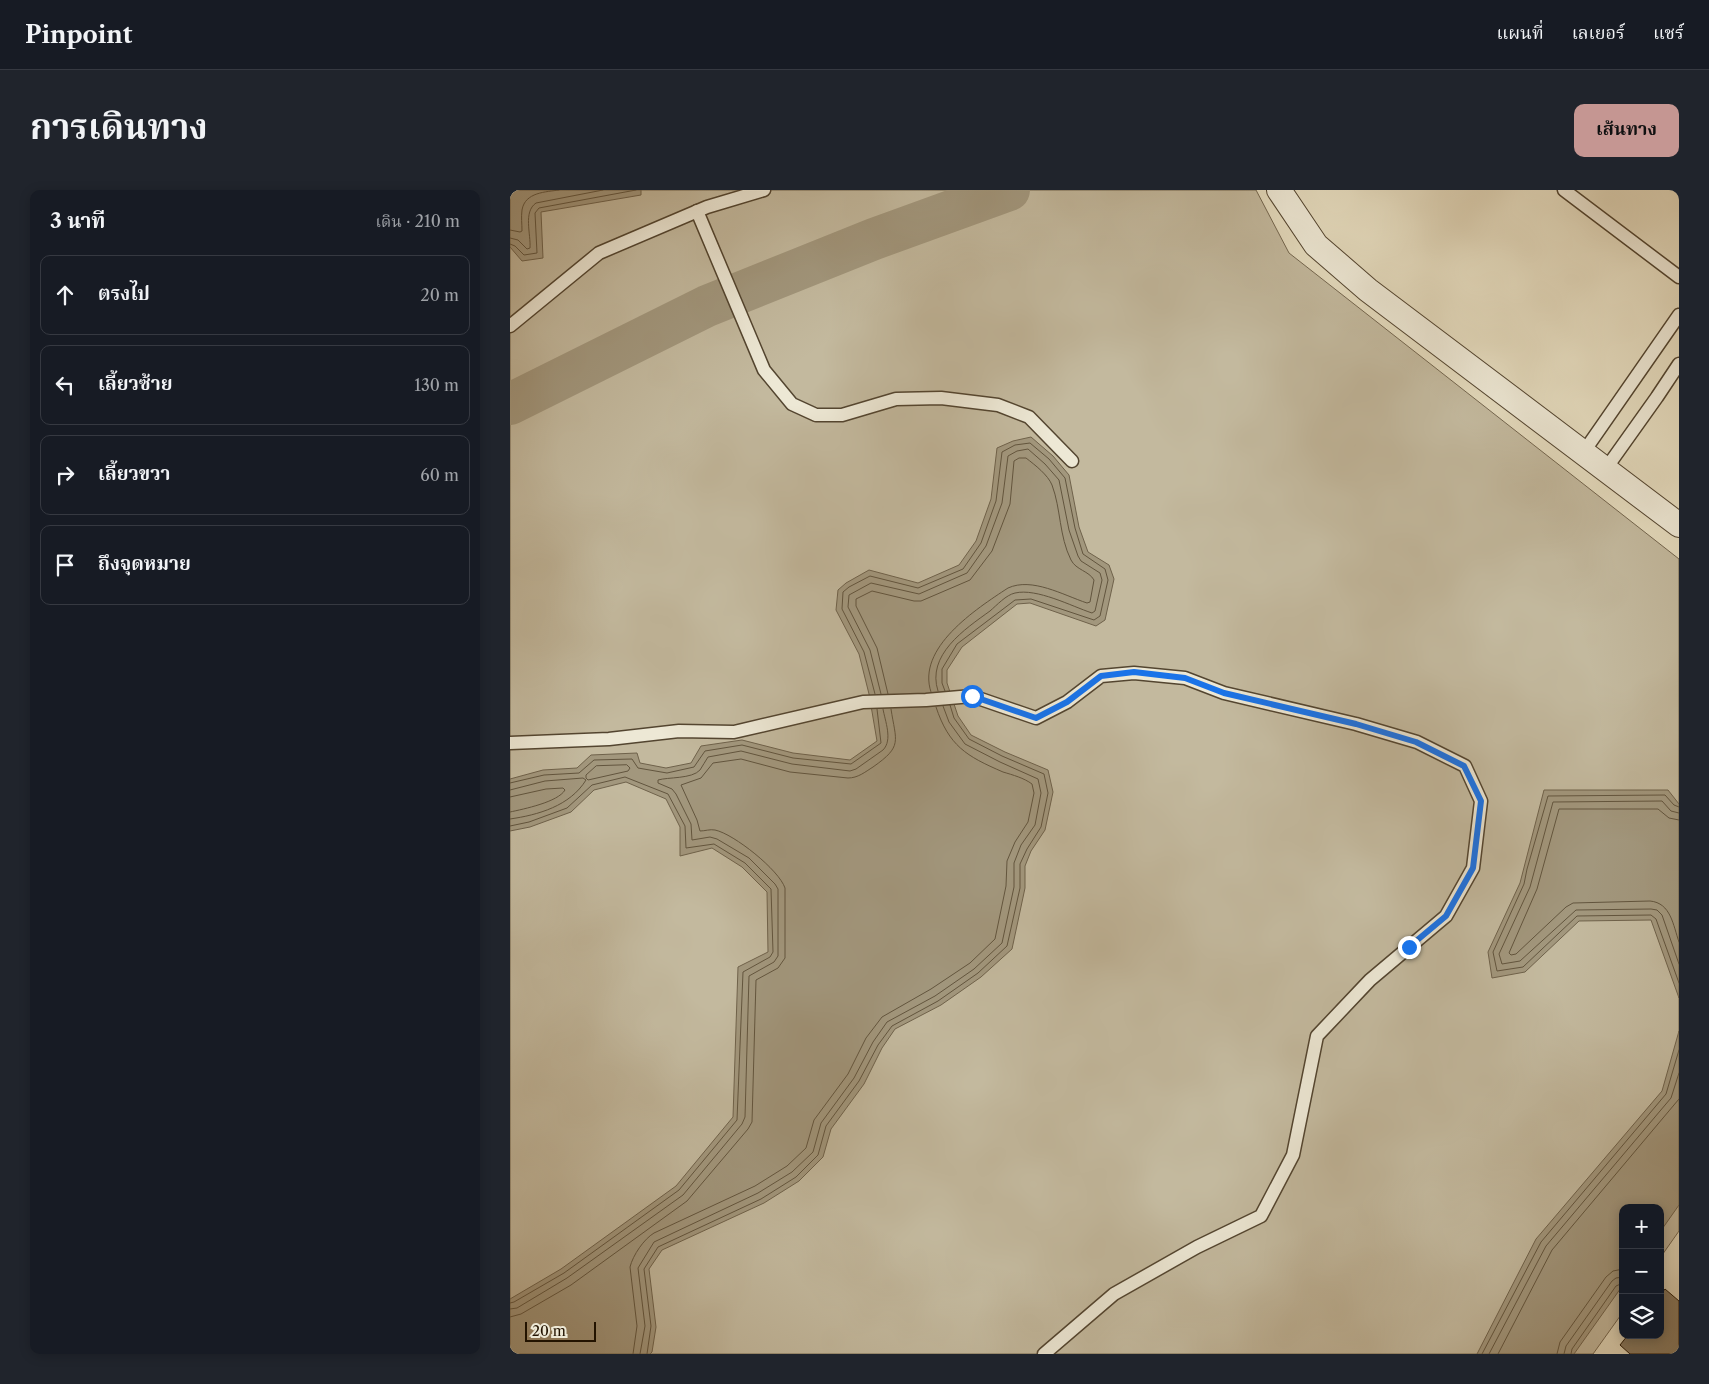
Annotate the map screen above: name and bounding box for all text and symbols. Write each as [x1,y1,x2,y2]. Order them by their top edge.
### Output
text: Pinpoint [25,20,132,49]
text: แผนที่ [1496,22,1544,44]
text: เลเยอร์ [1572,22,1625,44]
text: แชร์ [1653,22,1684,44]
button: เส้นทาง [1574,104,1679,157]
text: การเดินทาง [30,105,208,148]
text: 3 นาที [50,208,106,233]
text: เดิน · 210 m [376,211,460,231]
icon: ahead [51,281,79,309]
text: ตรงไป [98,282,150,305]
text: 20 m [420,285,459,305]
icon: left [51,371,79,399]
text: เลี้ยวซ้าย [98,372,172,395]
text: 130 m [414,375,459,395]
icon: right [51,461,79,489]
text: เลี้ยวขวา [98,462,170,485]
text: 60 m [420,465,459,485]
icon: arrive [51,551,79,579]
text: ถึงจุดหมาย [98,552,191,575]
route start [961,685,984,708]
route end [1398,936,1421,959]
map controls [1619,1204,1664,1339]
button: + [1619,1204,1664,1249]
button: − [1619,1249,1664,1294]
button: layers [1619,1294,1664,1339]
scale bar [525,1319,596,1342]
text: 20 m [532,1322,566,1340]

